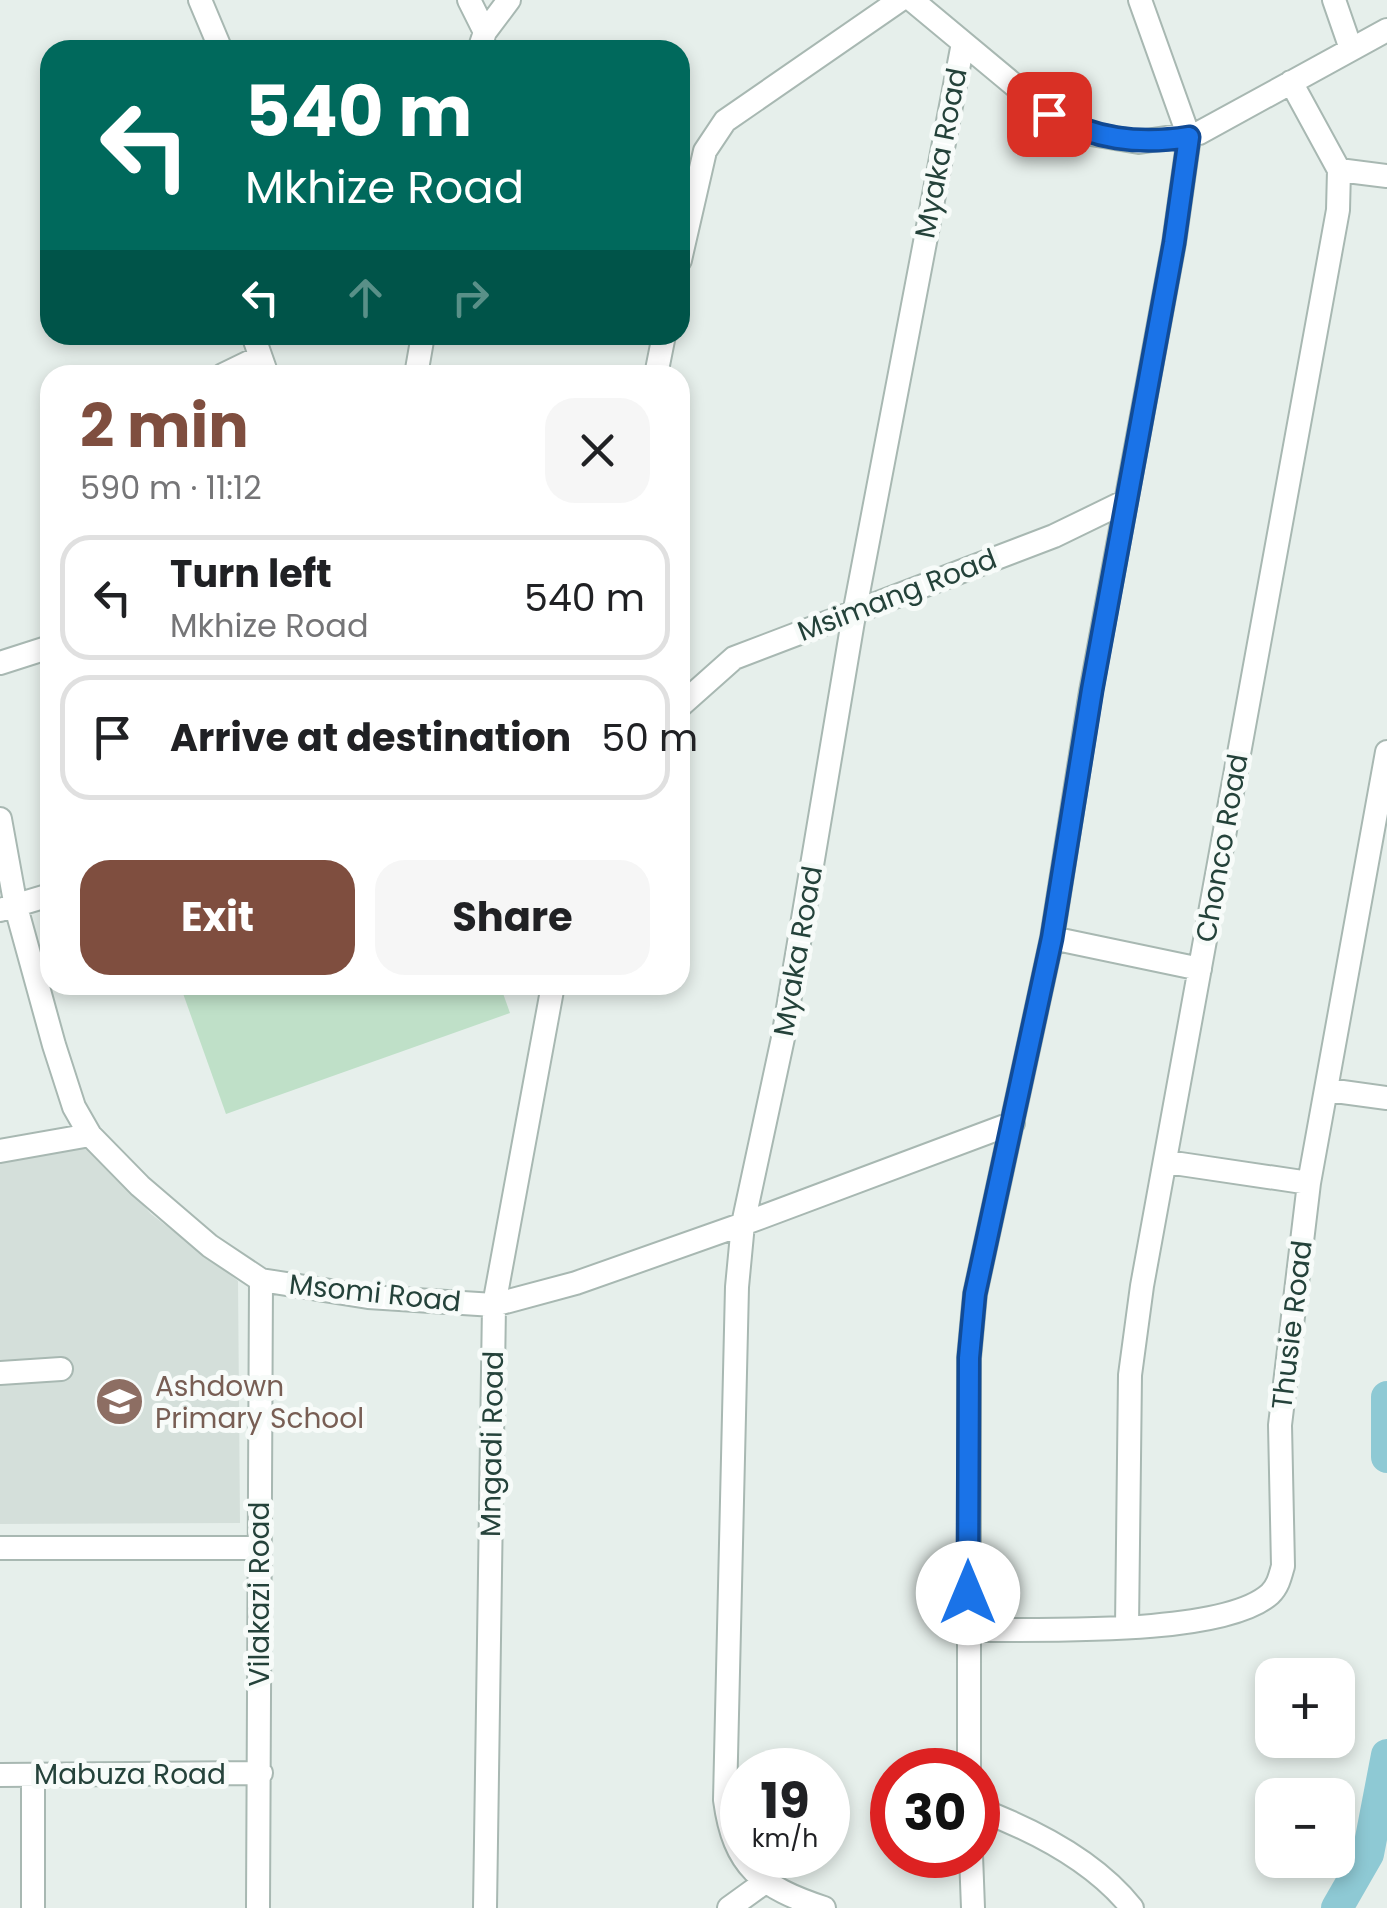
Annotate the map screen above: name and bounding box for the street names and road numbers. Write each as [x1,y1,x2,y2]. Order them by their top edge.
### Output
street label: Myaka Road [905,65,977,241]
street label: Msimang Road [792,539,1002,651]
street label: Chonco Road [1186,751,1258,945]
street label: Myaka Road [764,863,832,1039]
street label: Thusie Road [1262,1238,1322,1412]
street label: Msomi Road [287,1265,463,1321]
street label: Mngadi Road [471,1351,513,1537]
street label: Vilakazi Road [240,1502,279,1686]
street label: Mabuza Road [34,1755,226,1794]

